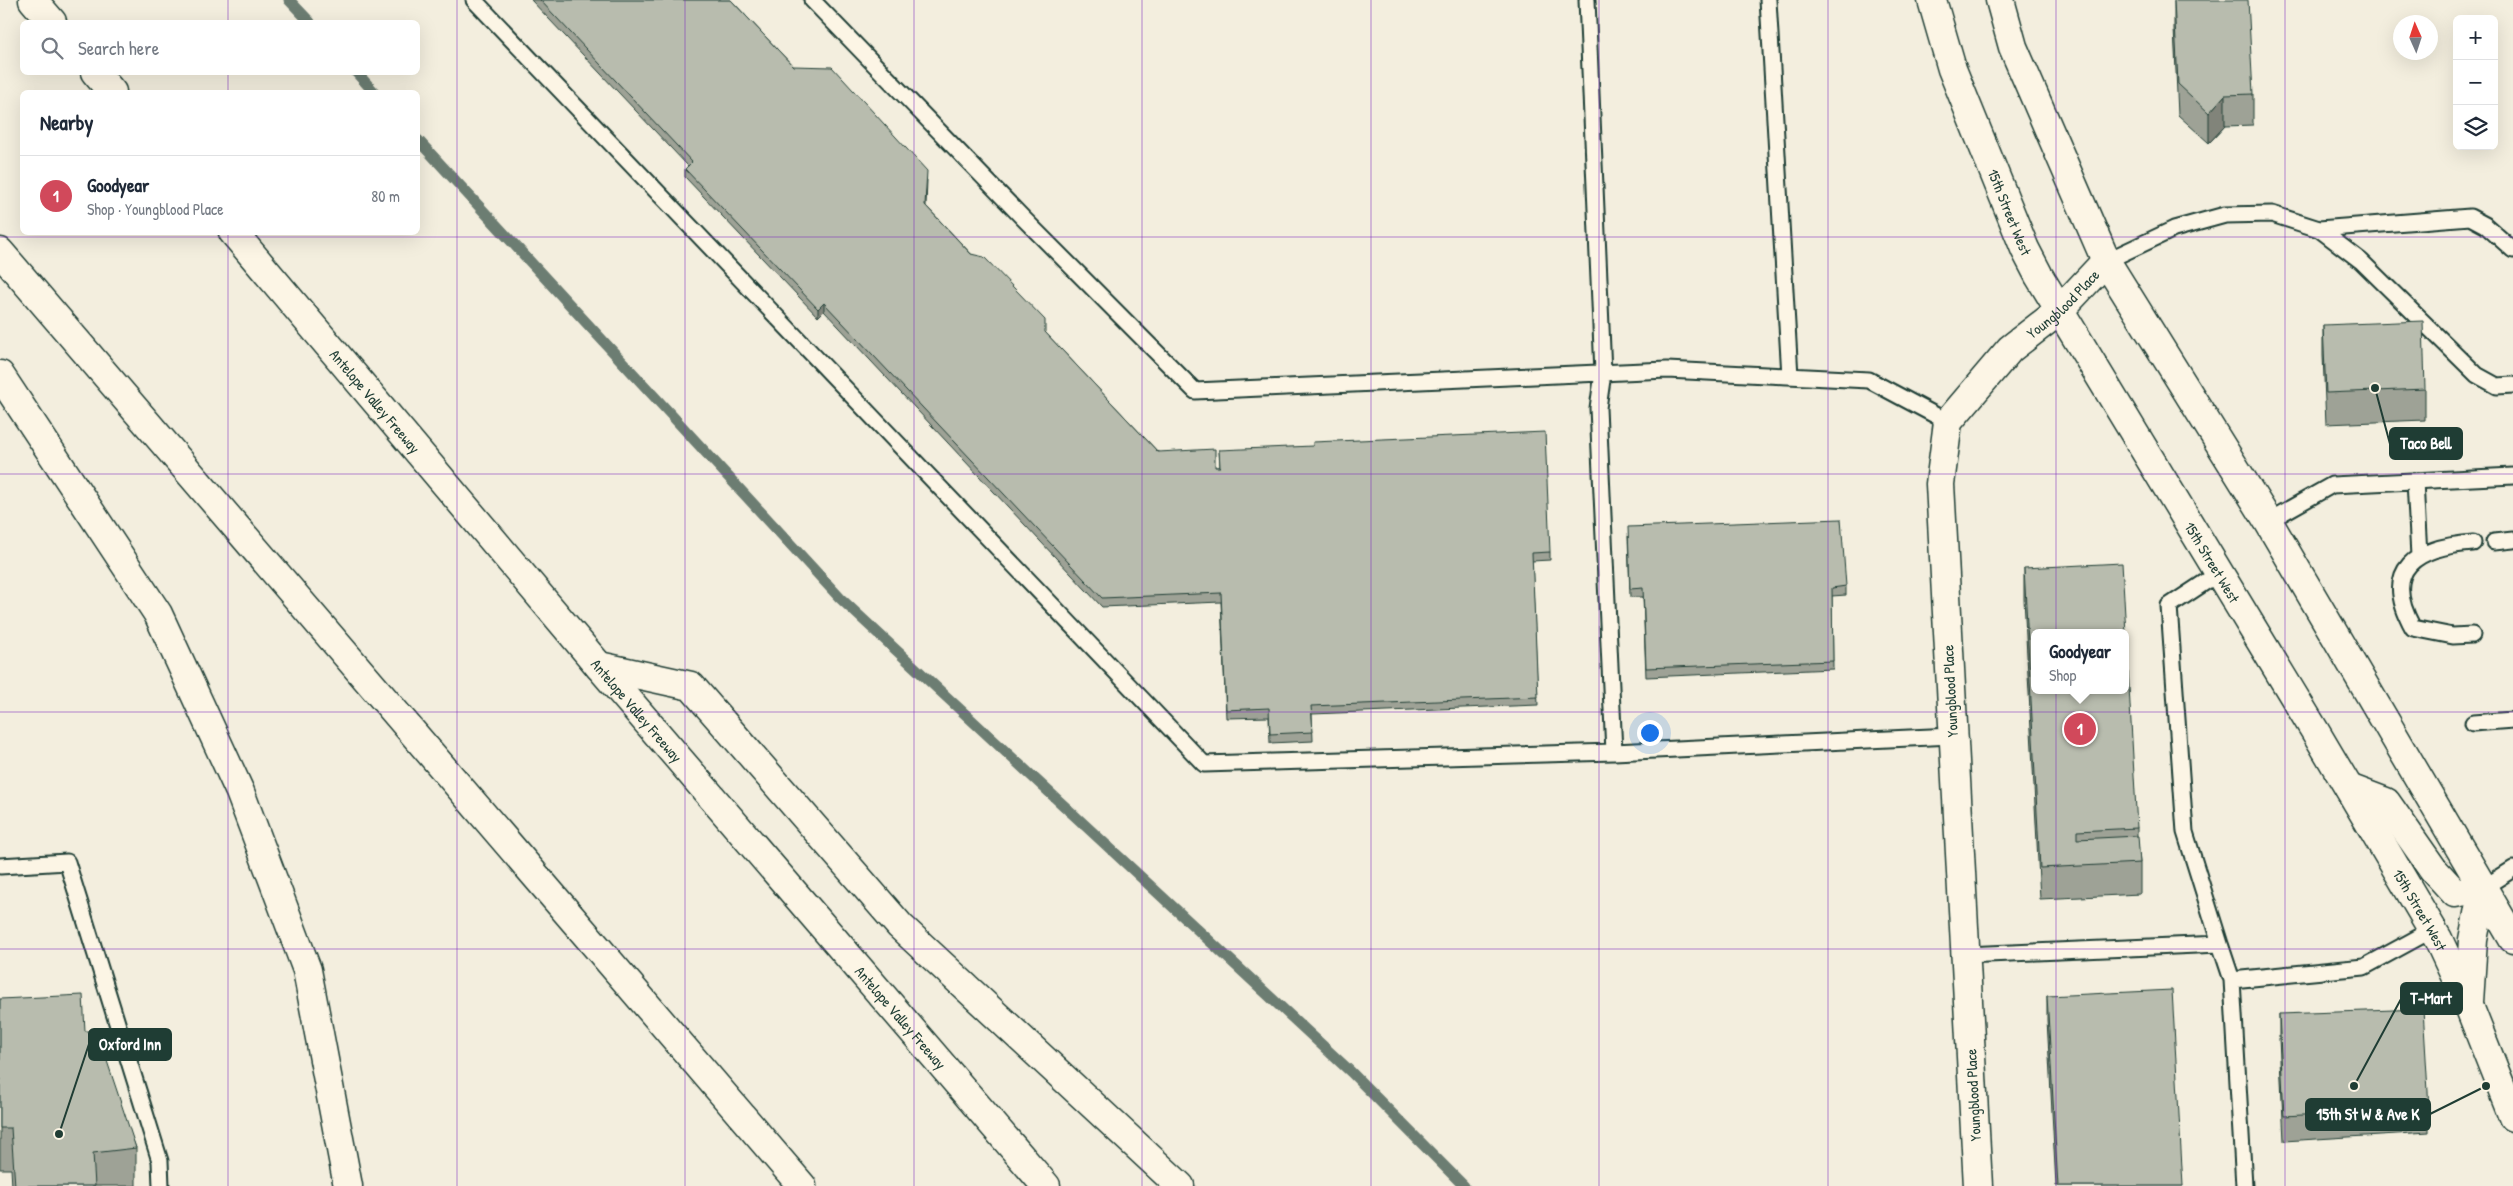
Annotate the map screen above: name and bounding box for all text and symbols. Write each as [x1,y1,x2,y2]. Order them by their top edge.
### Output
north arrow [2393,15,2438,60]
map controls [2453,15,2498,150]
button: + [2453,15,2498,60]
search box [20,20,420,75]
icon: search [38,34,66,62]
text: Search here [78,35,159,61]
button: − [2453,60,2498,105]
button: layers [2453,105,2498,150]
text: Nearby [40,108,93,137]
street label: 15th Street West [1983,166,2037,260]
text: Goodyear [87,172,149,198]
text: 1 [53,185,59,207]
text: 80 m [371,185,400,207]
text: Shop · Youngblood Place [87,198,224,220]
street label: Youngblood Place [2022,264,2104,343]
street label: Antelope Valley Freeway [325,344,426,458]
callout: Taco Bell [2390,428,2462,459]
text: Taco Bell [2399,432,2453,454]
street label: 15th Street West [2180,517,2246,607]
popup [2031,629,2129,694]
text: Goodyear [2049,638,2111,664]
street label: Youngblood Place [1937,644,1963,738]
street label: Antelope Valley Freeway [587,654,687,766]
text: Shop [2049,664,2076,686]
pin: 1 [2064,710,2096,748]
your location [1637,720,1663,746]
street label: 15th Street West [2388,865,2453,954]
street label: Antelope Valley Freeway [851,961,951,1074]
callout: T-Mart [2401,983,2462,1014]
text: T-Mart [2409,987,2452,1009]
callout: Oxford Inn [89,1029,171,1060]
text: Oxford Inn [99,1033,161,1055]
street label: Youngblood Place [1960,1048,1986,1142]
callout: 15th St W & Ave K [2306,1099,2430,1130]
text: 15th St W & Ave K [2316,1103,2420,1125]

